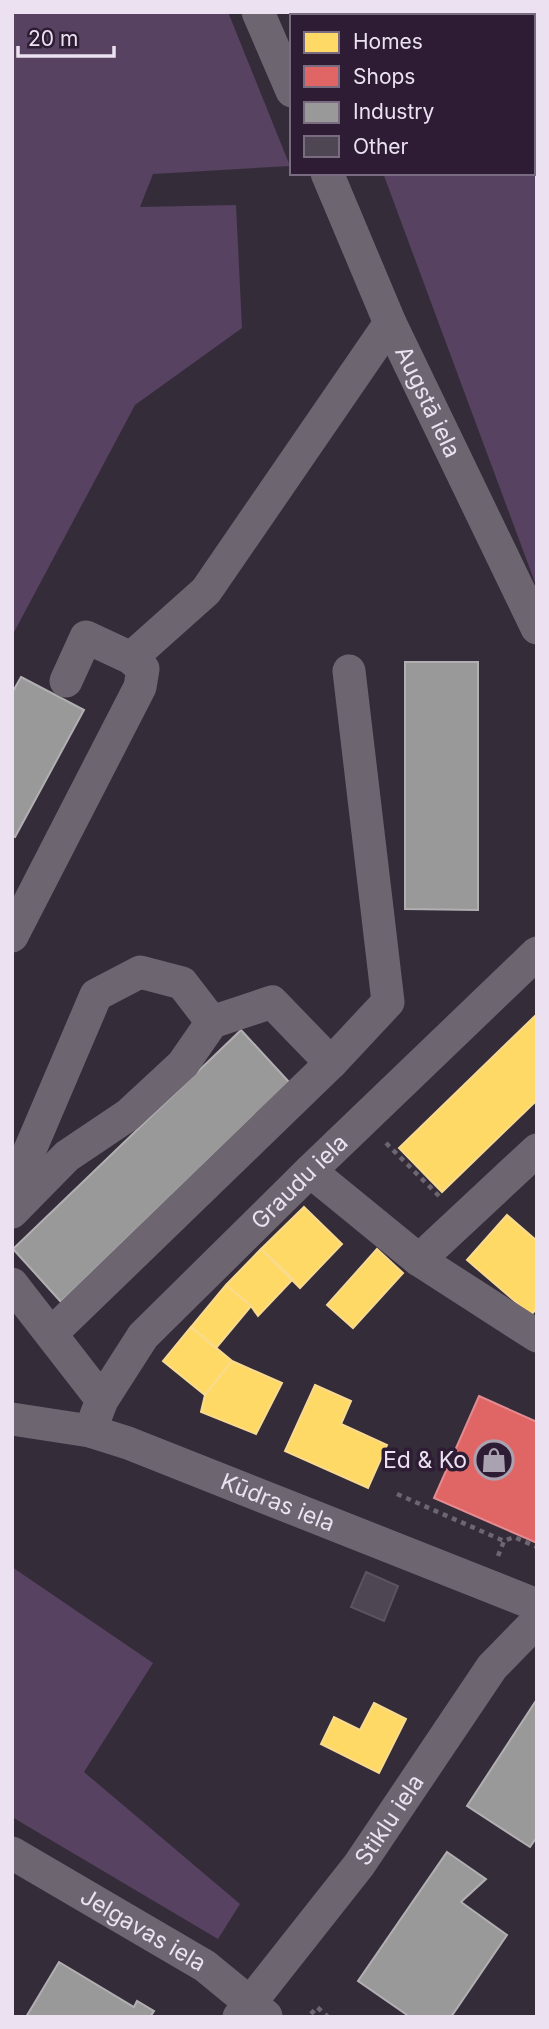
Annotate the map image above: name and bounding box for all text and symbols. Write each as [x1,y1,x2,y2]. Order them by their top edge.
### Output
scale bar [18,14,114,58]
legend [290,14,535,175]
text: 20 m [28,26,78,51]
text: Homes [353,29,423,54]
text: Shops [353,64,415,89]
text: Industry [353,99,435,124]
text: Other [353,134,409,159]
street label: Augstā iela [389,341,467,462]
street label: Graudu iela [245,1128,354,1235]
shop icon: Ed & Ko [473,1439,515,1481]
place label: Ed & Ko [383,1446,467,1474]
street label: Kūdras iela [217,1467,339,1538]
street label: Stiklu iela [349,1769,430,1871]
street label: Jelgavas iela [75,1882,211,1977]

